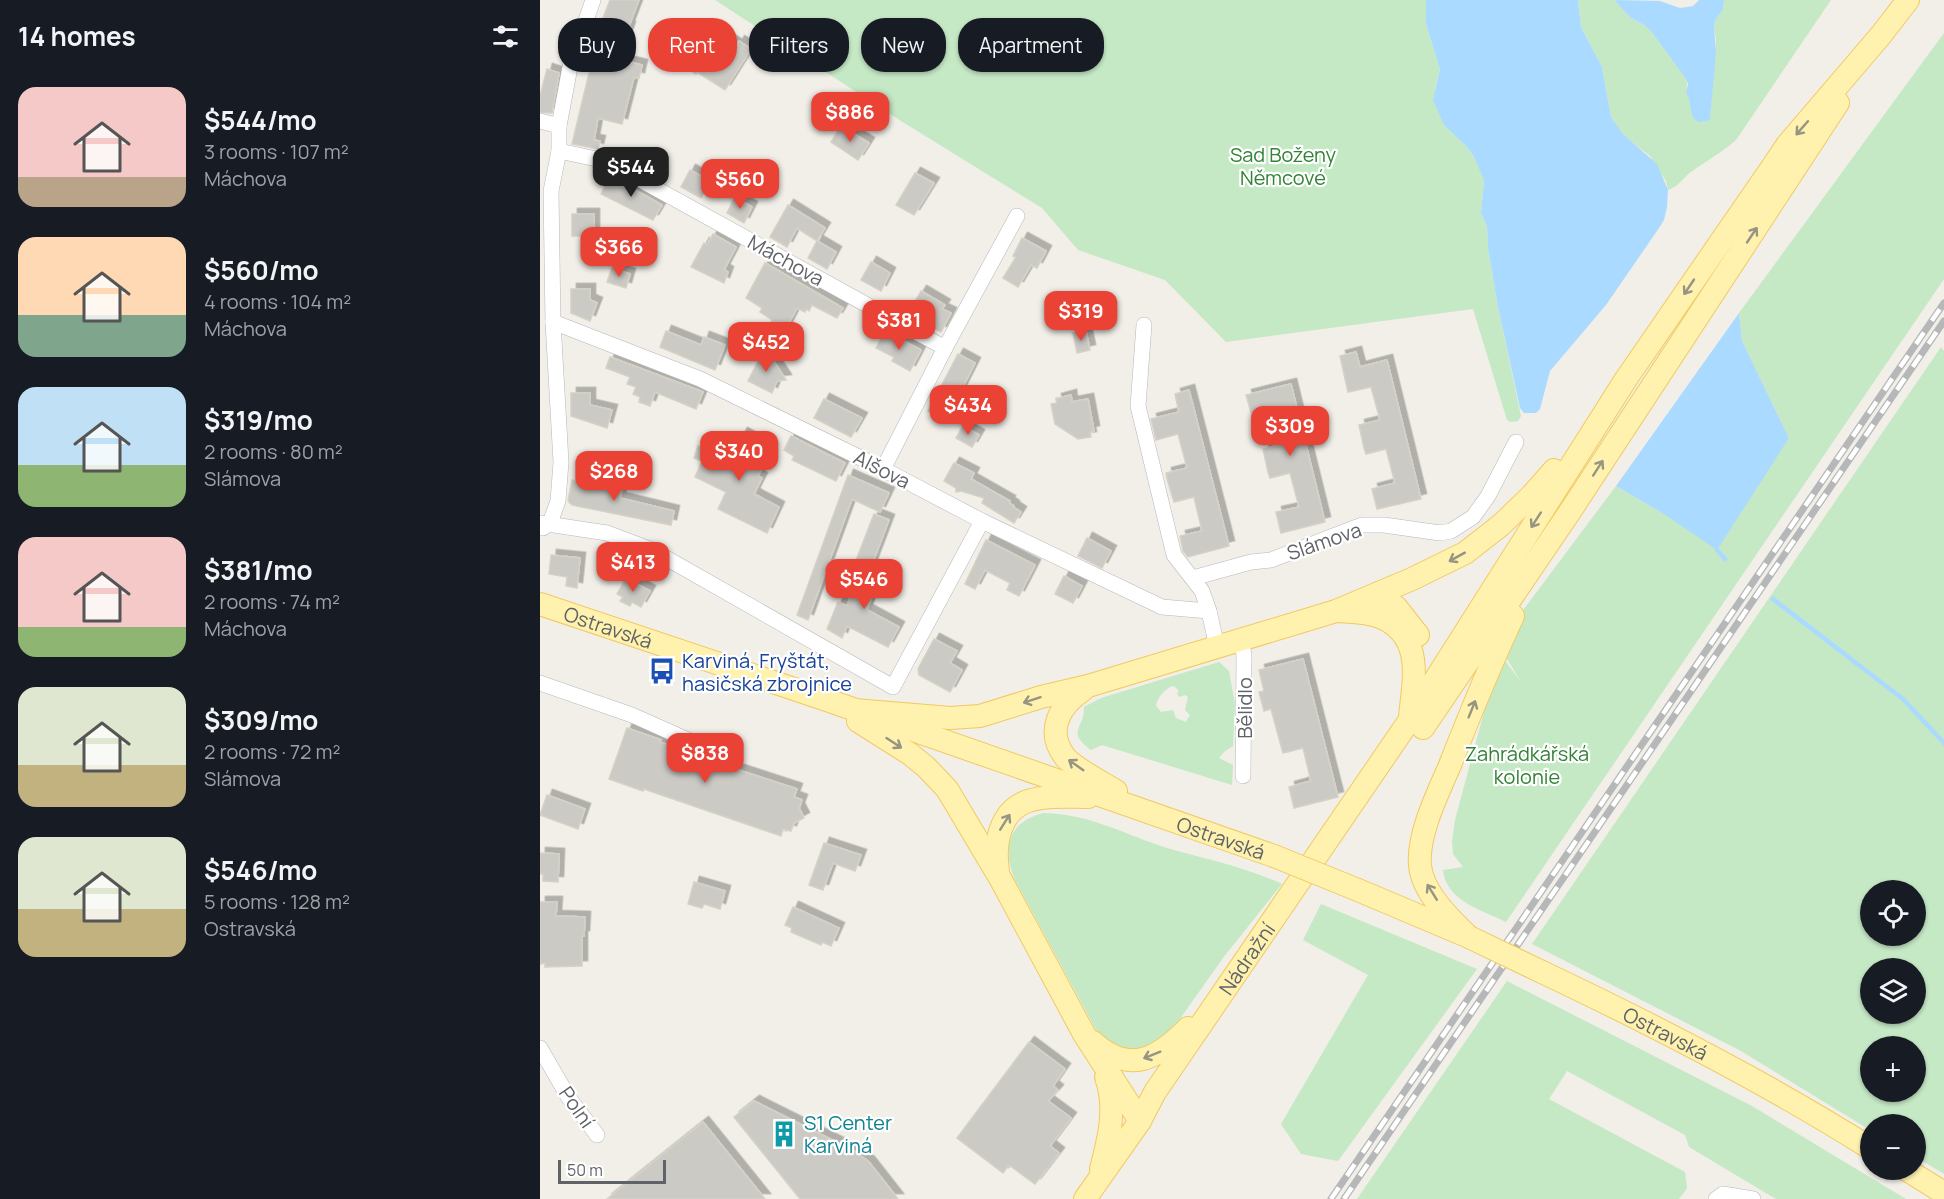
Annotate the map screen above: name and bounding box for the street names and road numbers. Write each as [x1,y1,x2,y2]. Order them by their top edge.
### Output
street label: Máchova [743,228,829,292]
street label: Alšova [849,443,915,495]
street label: Slámova [1283,516,1365,566]
street label: Ostravská [560,599,656,654]
street label: Bělidlo [1231,677,1258,739]
street label: Ostravská [1173,810,1269,865]
street label: Nádražní [1212,917,1281,1000]
street label: Ostravská [1619,1000,1713,1066]
street label: Polní [553,1081,601,1133]

